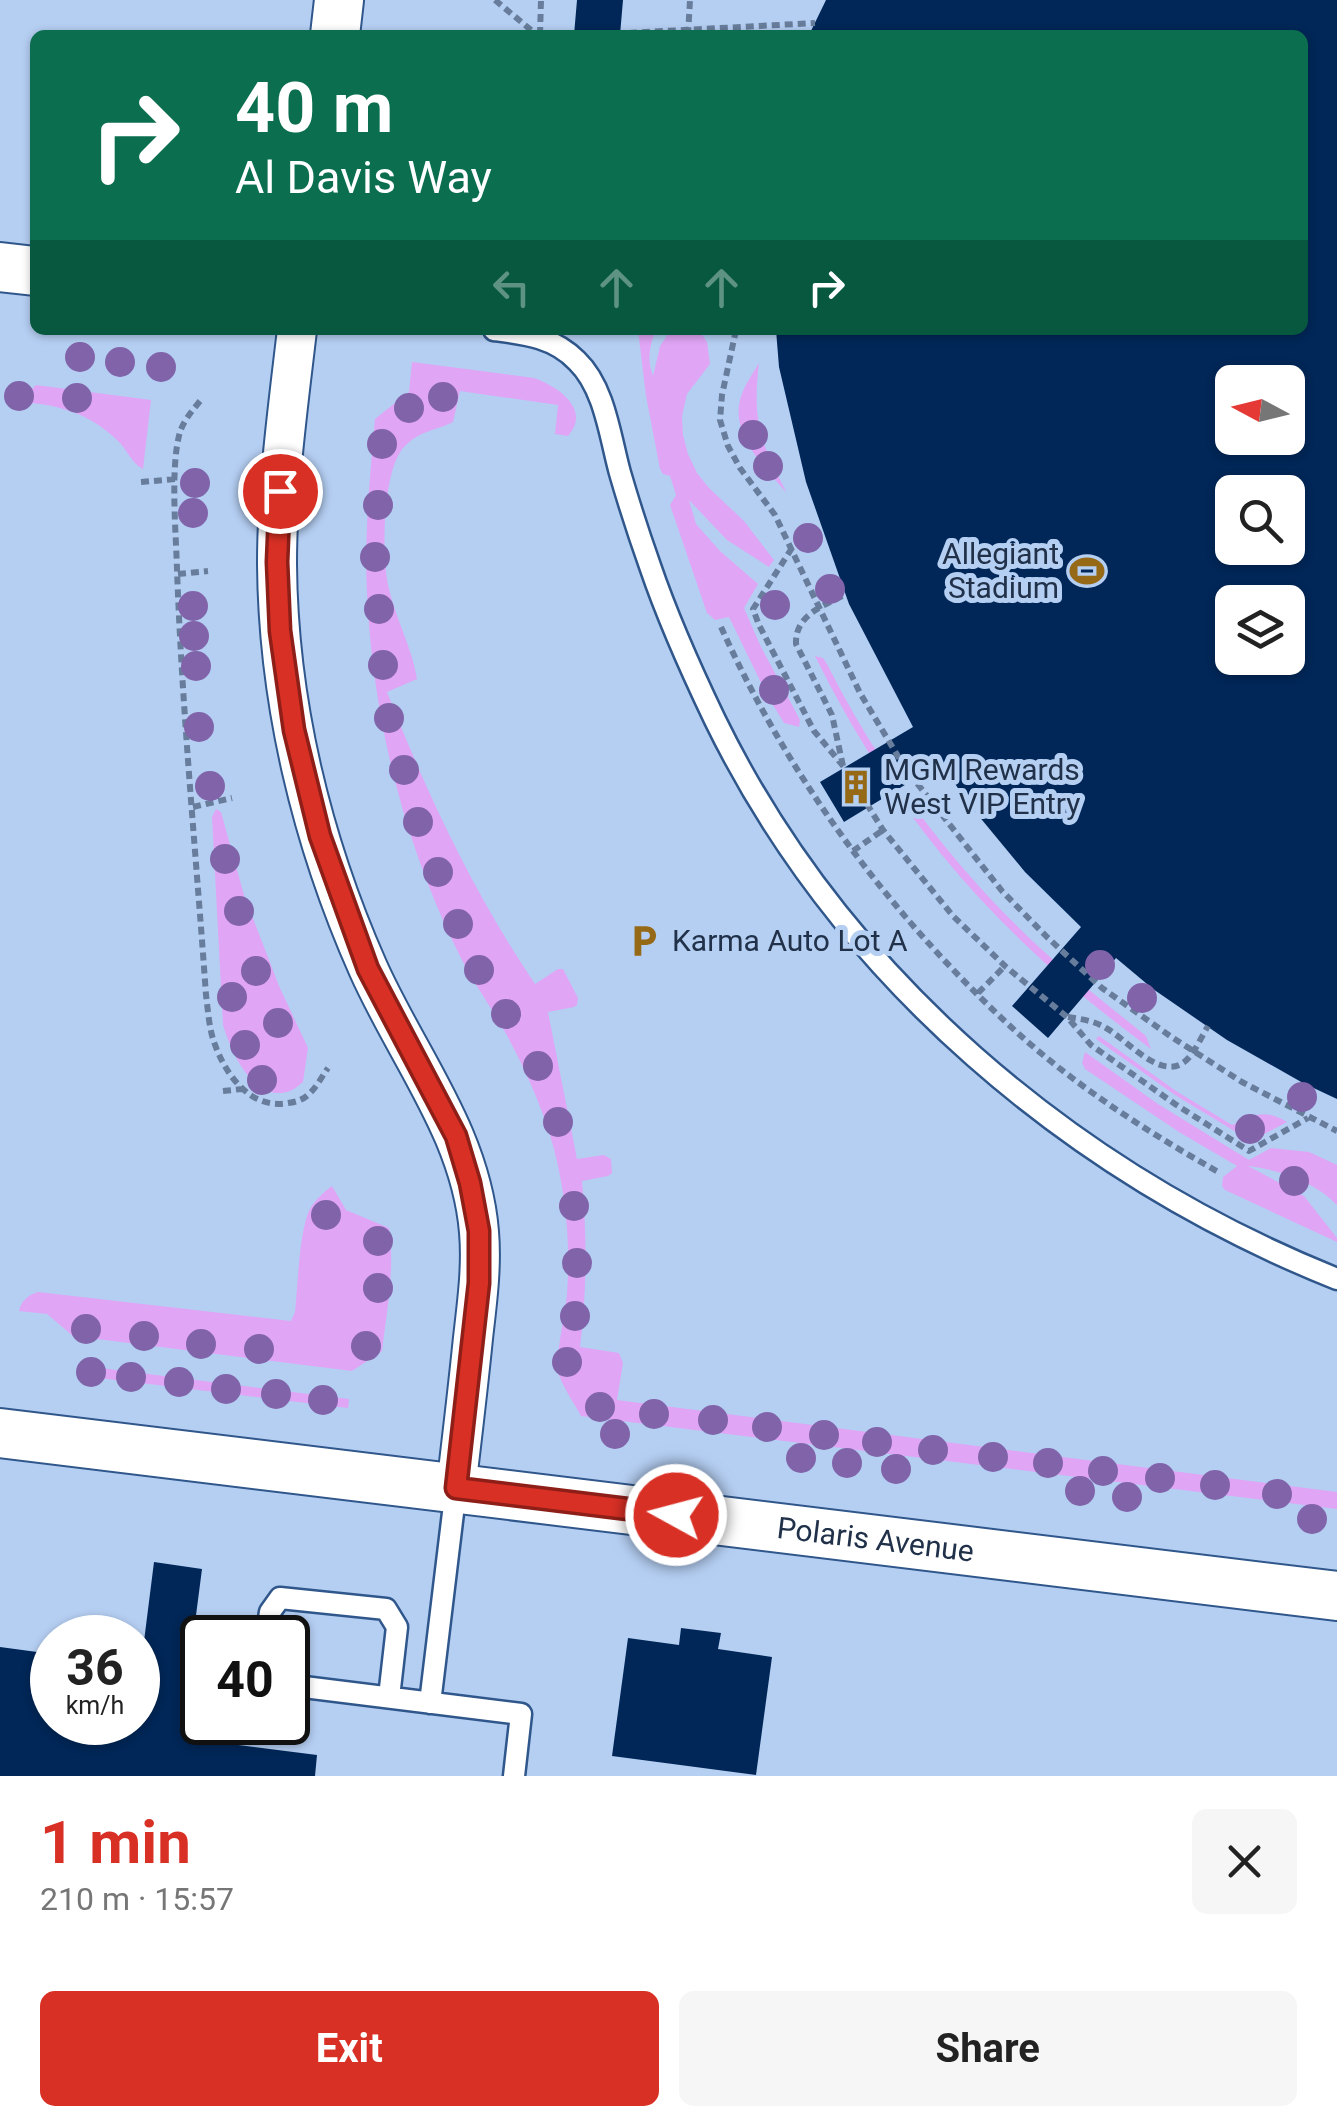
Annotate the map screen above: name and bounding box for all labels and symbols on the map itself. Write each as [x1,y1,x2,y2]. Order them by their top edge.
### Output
north arrow [1215,365,1305,455]
pin [238,449,323,534]
place label: Allegiant Stadium [942,536,1059,605]
sports icon: Allegiant Stadium [1068,552,1106,590]
place label: MGM Rewards West VIP Entry [884,752,1081,821]
building icon: MGM Rewards West VIP Entry [837,768,875,806]
parking icon: Karma Auto Lot A [625,922,663,960]
place label: Karma Auto Lot A [672,923,908,958]
position arrow [624,1463,728,1567]
street label: Polaris Avenue [775,1510,976,1569]
speed limit sign: 40 [180,1615,310,1745]

